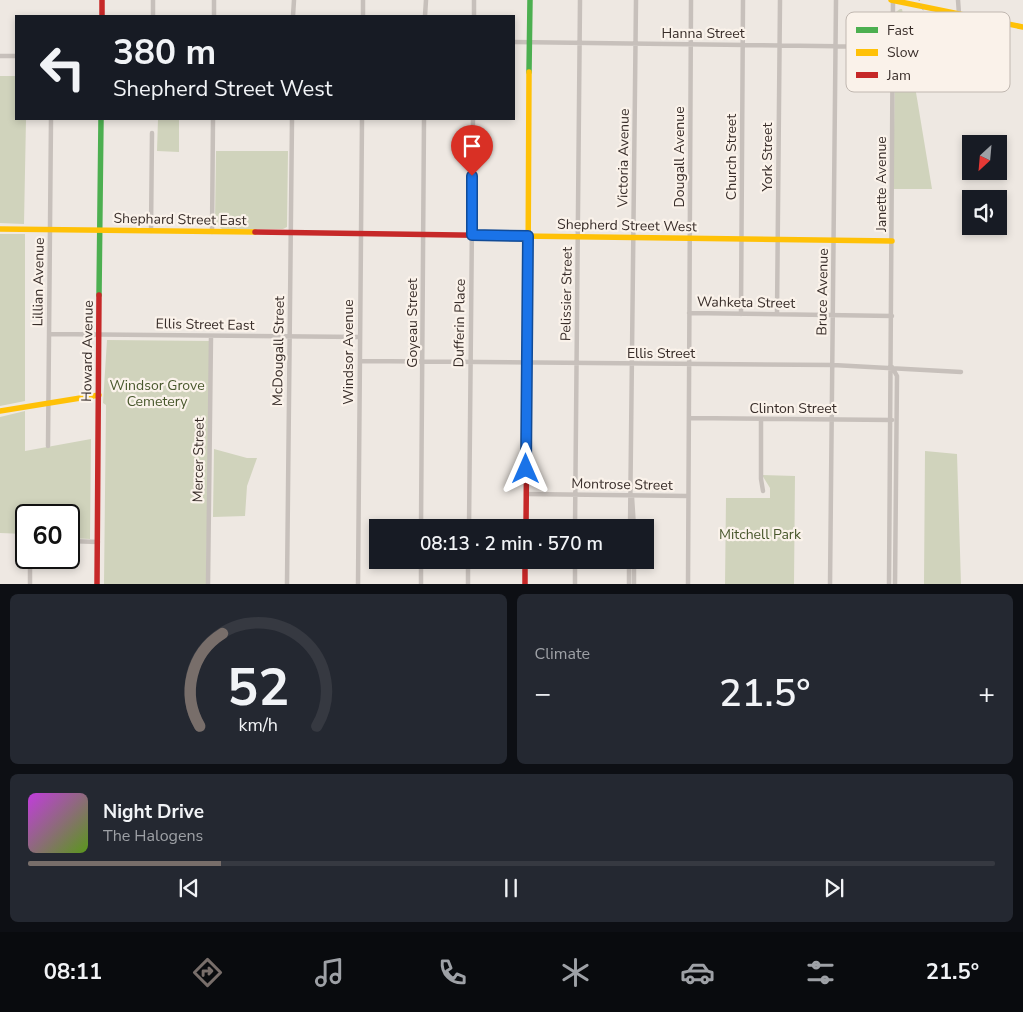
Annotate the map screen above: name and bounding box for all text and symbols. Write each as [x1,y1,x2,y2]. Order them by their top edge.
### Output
legend [846,12,1010,92]
text: Fast [887,21,913,40]
street label: Hanna Street [661,24,745,43]
text: 380 m [113,29,216,76]
icon: left [30,35,95,100]
text: Slow [887,43,919,62]
text: Jam [886,66,911,85]
text: Shepherd Street West [113,74,332,104]
street label: Dougall Avenue [670,106,689,208]
street label: Victoria Avenue [613,108,634,209]
street label: Church Street [722,114,741,200]
street label: York Street [758,122,777,192]
pin [451,125,493,176]
icon: arrive [458,132,486,160]
north arrow [962,135,1008,180]
map controls [962,135,1007,235]
street label: Janette Avenue [872,136,891,233]
button: sound [962,190,1007,235]
street label: Shephard Street East [113,209,247,230]
street label: Shepherd Street West [557,215,697,236]
street label: Lillian Avenue [28,237,49,327]
street label: Pelissier Street [556,247,577,341]
street label: Bruce Avenue [812,248,833,336]
street label: Goyeau Street [403,278,422,368]
street label: Dufferin Place [449,279,470,367]
street label: Wahketa Street [697,292,795,313]
street label: McDougall Street [268,296,289,406]
street label: Windsor Avenue [339,299,358,405]
street label: Howard Avenue [77,300,98,402]
street label: Ellis Street East [155,314,255,335]
street label: Ellis Street [627,344,695,363]
park label: Windsor Grove Cemetery [109,376,205,411]
street label: Clinton Street [749,399,837,418]
street label: Mercer Street [188,417,209,503]
position arrow [499,442,551,494]
street label: Montrose Street [571,474,673,495]
speed limit sign: 60 [15,504,80,569]
park label: Mitchell Park [719,525,802,544]
text: 08:13 · 2 min · 570 m [420,531,603,557]
text: Climate [535,643,590,665]
text: 52 [227,652,289,723]
text: 21.5° [719,668,811,719]
text: − [535,675,551,713]
text: + [978,675,995,713]
text: km/h [239,713,278,737]
text: Night Drive [103,799,204,825]
text: The Halogens [103,825,203,847]
icon: previous [175,874,203,902]
icon: pause [497,874,525,902]
icon: next [820,874,848,902]
icon: directions [190,955,225,990]
icon: music [312,955,347,990]
icon: phone [435,955,470,990]
icon: climate [558,955,593,990]
icon: car [680,955,715,990]
icon: filters [803,955,838,990]
text: 08:11 [44,957,102,987]
text: 21.5° [926,957,979,987]

